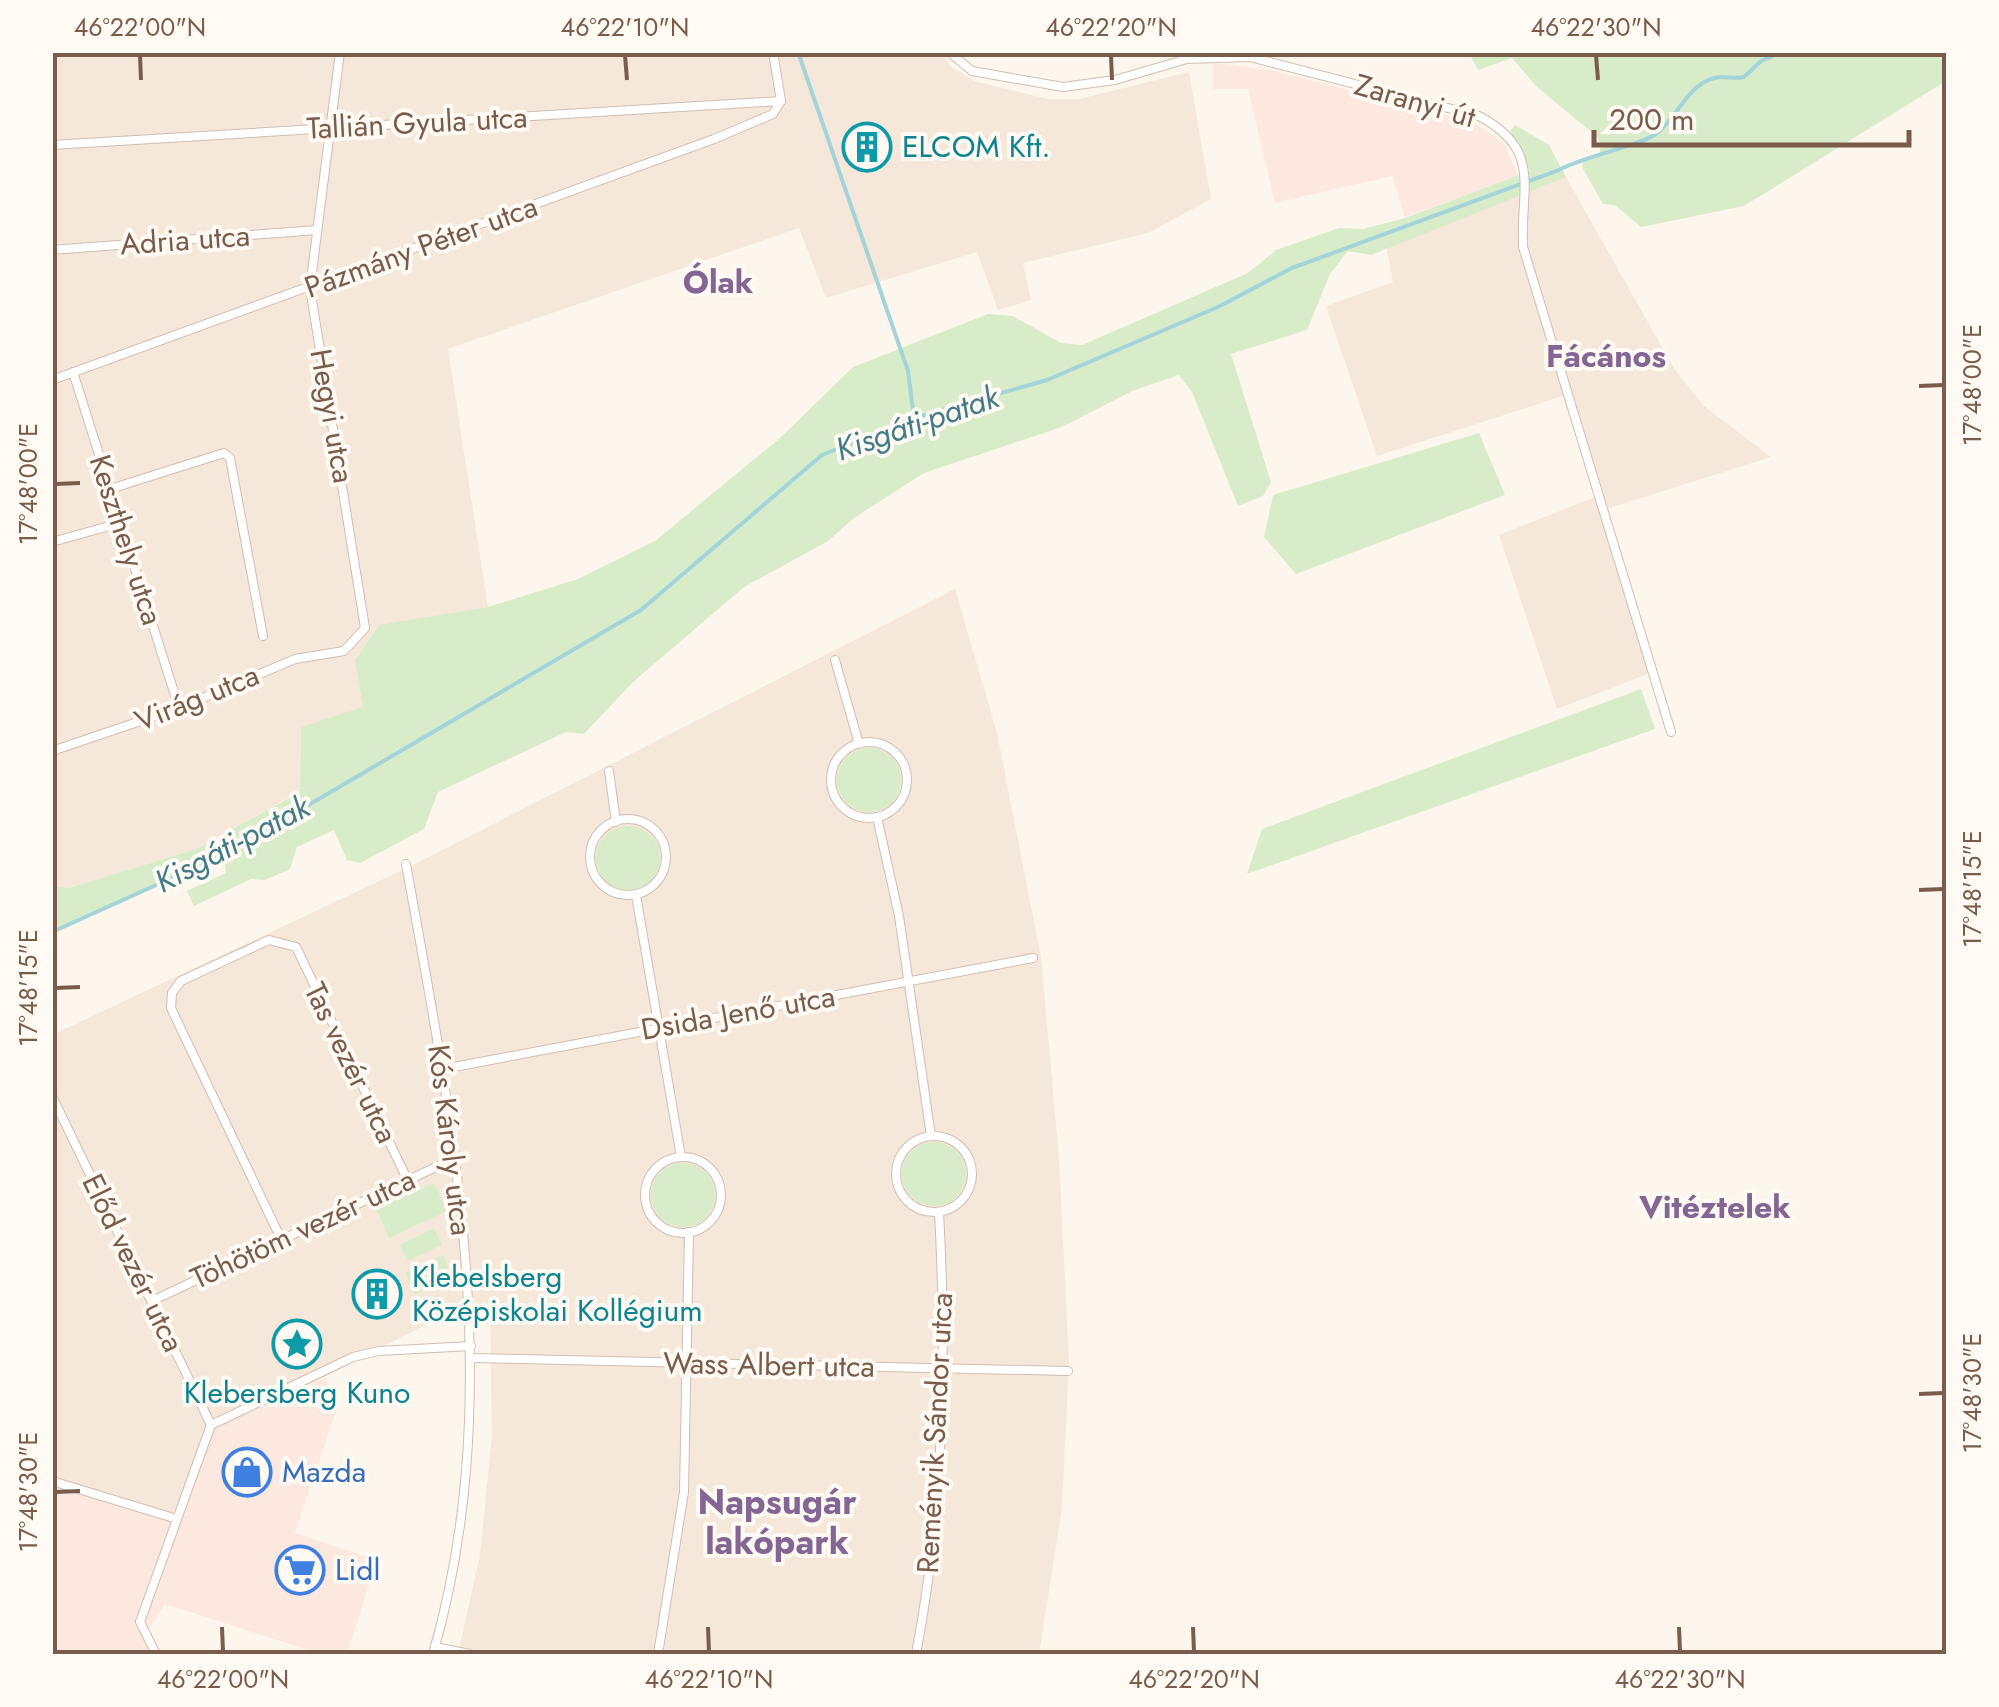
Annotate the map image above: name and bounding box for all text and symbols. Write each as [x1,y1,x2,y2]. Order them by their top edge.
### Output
text: 46°22'00"N [74,9,206,45]
text: 46°22'10"N [561,9,689,45]
text: 46°22'20"N [1045,9,1177,45]
text: 46°22'30"N [1530,9,1662,45]
street label: Zaranyi út [1350,63,1481,139]
scale bar [1594,85,1909,147]
street label: Tallián Gyula utca [306,95,528,150]
text: 200 m [1609,98,1694,141]
building icon: ELCOM Kft. [841,121,893,173]
place label: ELCOM Kft. [902,125,1050,168]
street label: Pázmány Péter utca [298,184,543,309]
street label: Adria utca [119,214,251,265]
district label: Ólak [683,259,754,305]
text: 17°48'00"E [1954,324,1990,446]
district label: Fácános [1546,333,1666,379]
street label: Hegyi utca [300,345,365,486]
water label: Kisgáti-patak [829,373,1006,472]
text: 17°48'00"E [10,423,46,545]
street label: Keszthely utca [79,449,174,630]
street label: Virág utca [128,653,265,742]
water label: Kisgáti-patak [146,783,319,904]
text: 17°48'15"E [1954,830,1990,948]
text: 17°48'15"E [10,929,46,1047]
street label: Dsida Jenő utca [638,974,838,1051]
street label: Tas vezér utca [294,975,409,1150]
street label: Kós Károly utca [417,1042,484,1238]
street label: Töhötöm vezér utca [184,1158,422,1299]
street label: Előd vezér utca [72,1166,195,1359]
district label: Vitéztelek [1638,1184,1791,1230]
place label: Klebelsberg Középiskolai Kollégium [412,1255,703,1332]
building icon: Klebelsberg Középiskolai Kollégium [351,1268,403,1320]
street label: Reményik Sándor utca [906,1291,963,1574]
place icon: Klebersberg Kuno [271,1318,323,1370]
text: 17°48'30"E [1954,1333,1990,1453]
street label: Wass Albert utca [663,1341,875,1388]
place label: Klebersberg Kuno [184,1371,410,1414]
text: 17°48'30"E [10,1432,46,1552]
shop icon: Mazda [221,1446,273,1498]
place label: Mazda [282,1450,366,1493]
district label: Napsugár lakópark [697,1477,857,1567]
supermarket icon: Lidl [274,1544,326,1596]
place label: Lidl [335,1548,380,1591]
text: 46°22'00"N [157,1661,289,1697]
text: 46°22'10"N [645,1661,773,1697]
text: 46°22'20"N [1128,1661,1260,1697]
text: 46°22'30"N [1614,1661,1746,1697]

